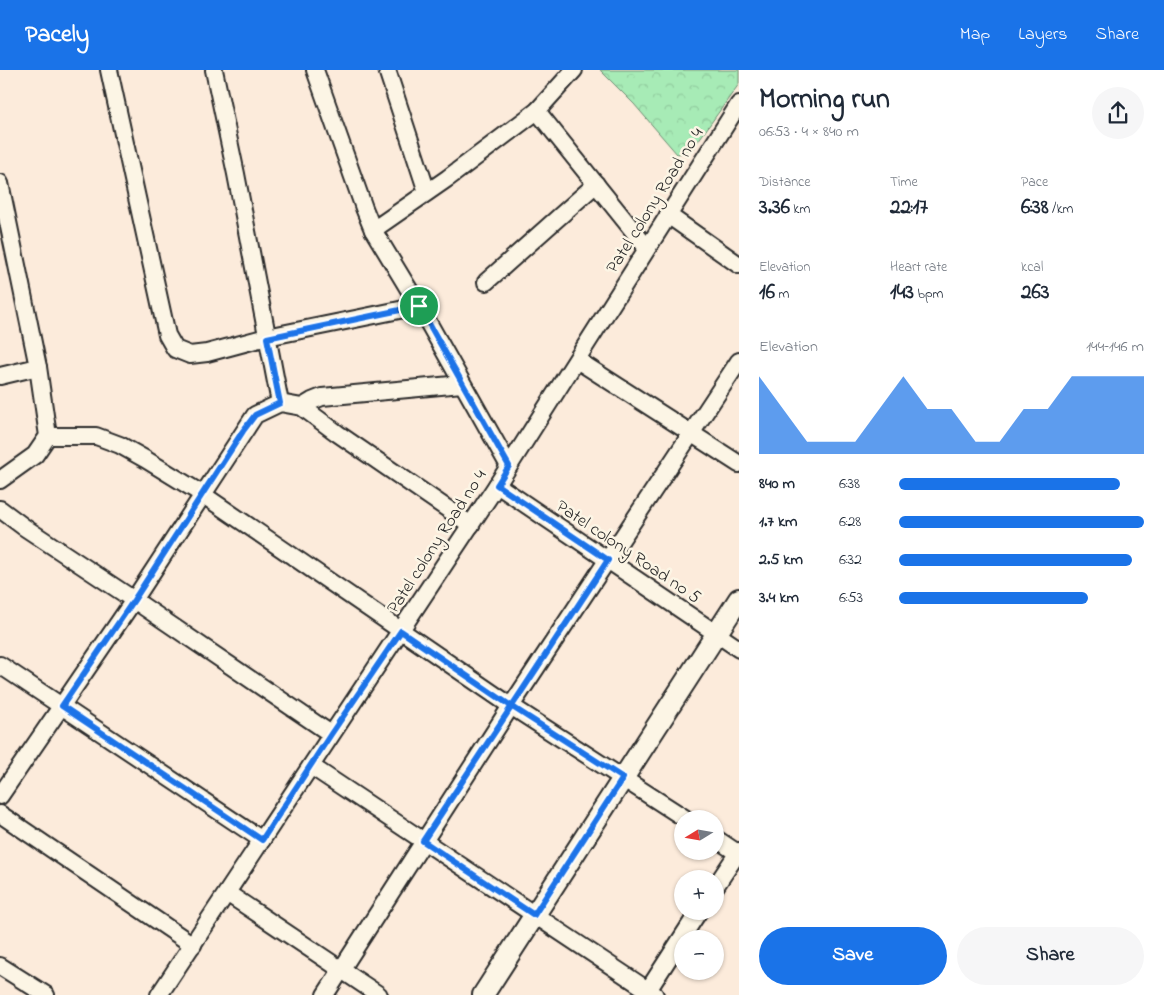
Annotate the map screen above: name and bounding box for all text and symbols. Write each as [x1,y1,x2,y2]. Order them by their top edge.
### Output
text: Pacely [25,18,89,53]
text: Map [960,22,990,48]
text: Layers [1018,22,1068,48]
text: Share [1096,22,1139,48]
text: Morning run [759,80,890,121]
button: share [1092,87,1144,139]
text: 06:53 · 4 × 840 m [759,120,859,144]
street label: Patel colony Road no 4 [600,123,711,279]
text: Distance [759,172,811,193]
text: Time [890,172,918,193]
text: Pace [1021,172,1048,193]
text: 3.36 [759,193,790,223]
text: 22:17 [890,193,928,223]
text: 6:38 [1021,193,1049,223]
text: km [790,199,810,220]
text: /km [1049,199,1073,220]
text: Elevation [759,257,810,278]
text: Heart rate [890,257,947,278]
text: kcal [1021,257,1043,278]
text: 16 [759,278,775,308]
text: 143 [890,278,914,308]
text: 263 [1021,278,1049,308]
text: m [775,284,789,305]
text: bpm [914,284,943,305]
pin [398,285,440,327]
icon: arrive [405,292,433,320]
text: Elevation [759,335,818,359]
text: 144–146 m [1086,335,1144,359]
street label: Patel colony Road no 4 [381,464,494,619]
text: 840 m [759,472,795,496]
text: 6:38 [839,472,860,496]
street label: Patel colony Road no 5 [550,494,706,611]
text: 1.7 km [759,510,797,534]
text: 6:28 [839,510,861,534]
text: 2.5 km [759,548,803,572]
text: 6:32 [839,548,862,572]
text: 3.4 km [759,586,799,610]
text: 6:53 [839,586,863,610]
north arrow [674,810,724,860]
map controls [674,810,724,980]
button: + [674,870,724,920]
button: Save [759,927,947,985]
button: Share [957,927,1144,985]
button: − [674,930,724,980]

